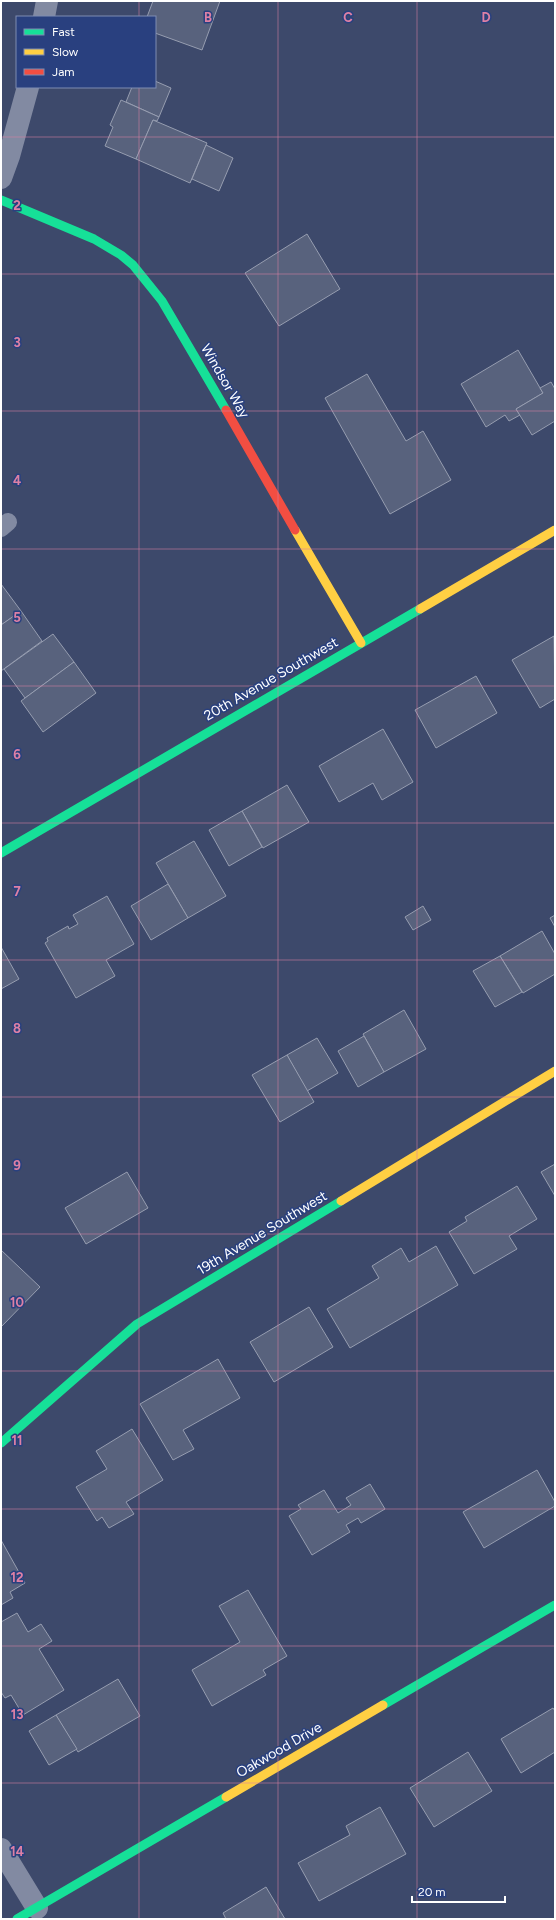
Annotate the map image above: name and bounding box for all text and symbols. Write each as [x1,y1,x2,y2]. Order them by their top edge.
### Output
text: B [204,10,212,25]
text: C [343,10,353,25]
text: D [481,10,491,25]
legend [16,16,156,88]
text: Fast [52,25,75,39]
text: Slow [52,45,79,59]
text: Jam [52,65,75,79]
text: 2 [13,198,21,213]
text: 3 [13,335,21,350]
street label: Windsor Way [197,341,253,422]
text: 4 [13,473,21,488]
text: 5 [13,610,21,625]
street label: 20th Avenue Southwest [201,634,341,724]
text: 6 [13,747,21,762]
text: 7 [13,884,21,899]
text: 8 [13,1021,21,1036]
text: 9 [13,1158,21,1173]
street label: 19th Avenue Southwest [194,1187,330,1279]
text: 10 [10,1295,24,1310]
text: 11 [12,1433,22,1448]
text: 12 [10,1570,24,1585]
text: 13 [11,1707,23,1722]
street label: Oakwood Drive [233,1718,325,1781]
text: 14 [10,1844,24,1859]
scale bar [412,1878,505,1904]
text: 20 m [418,1885,446,1899]

